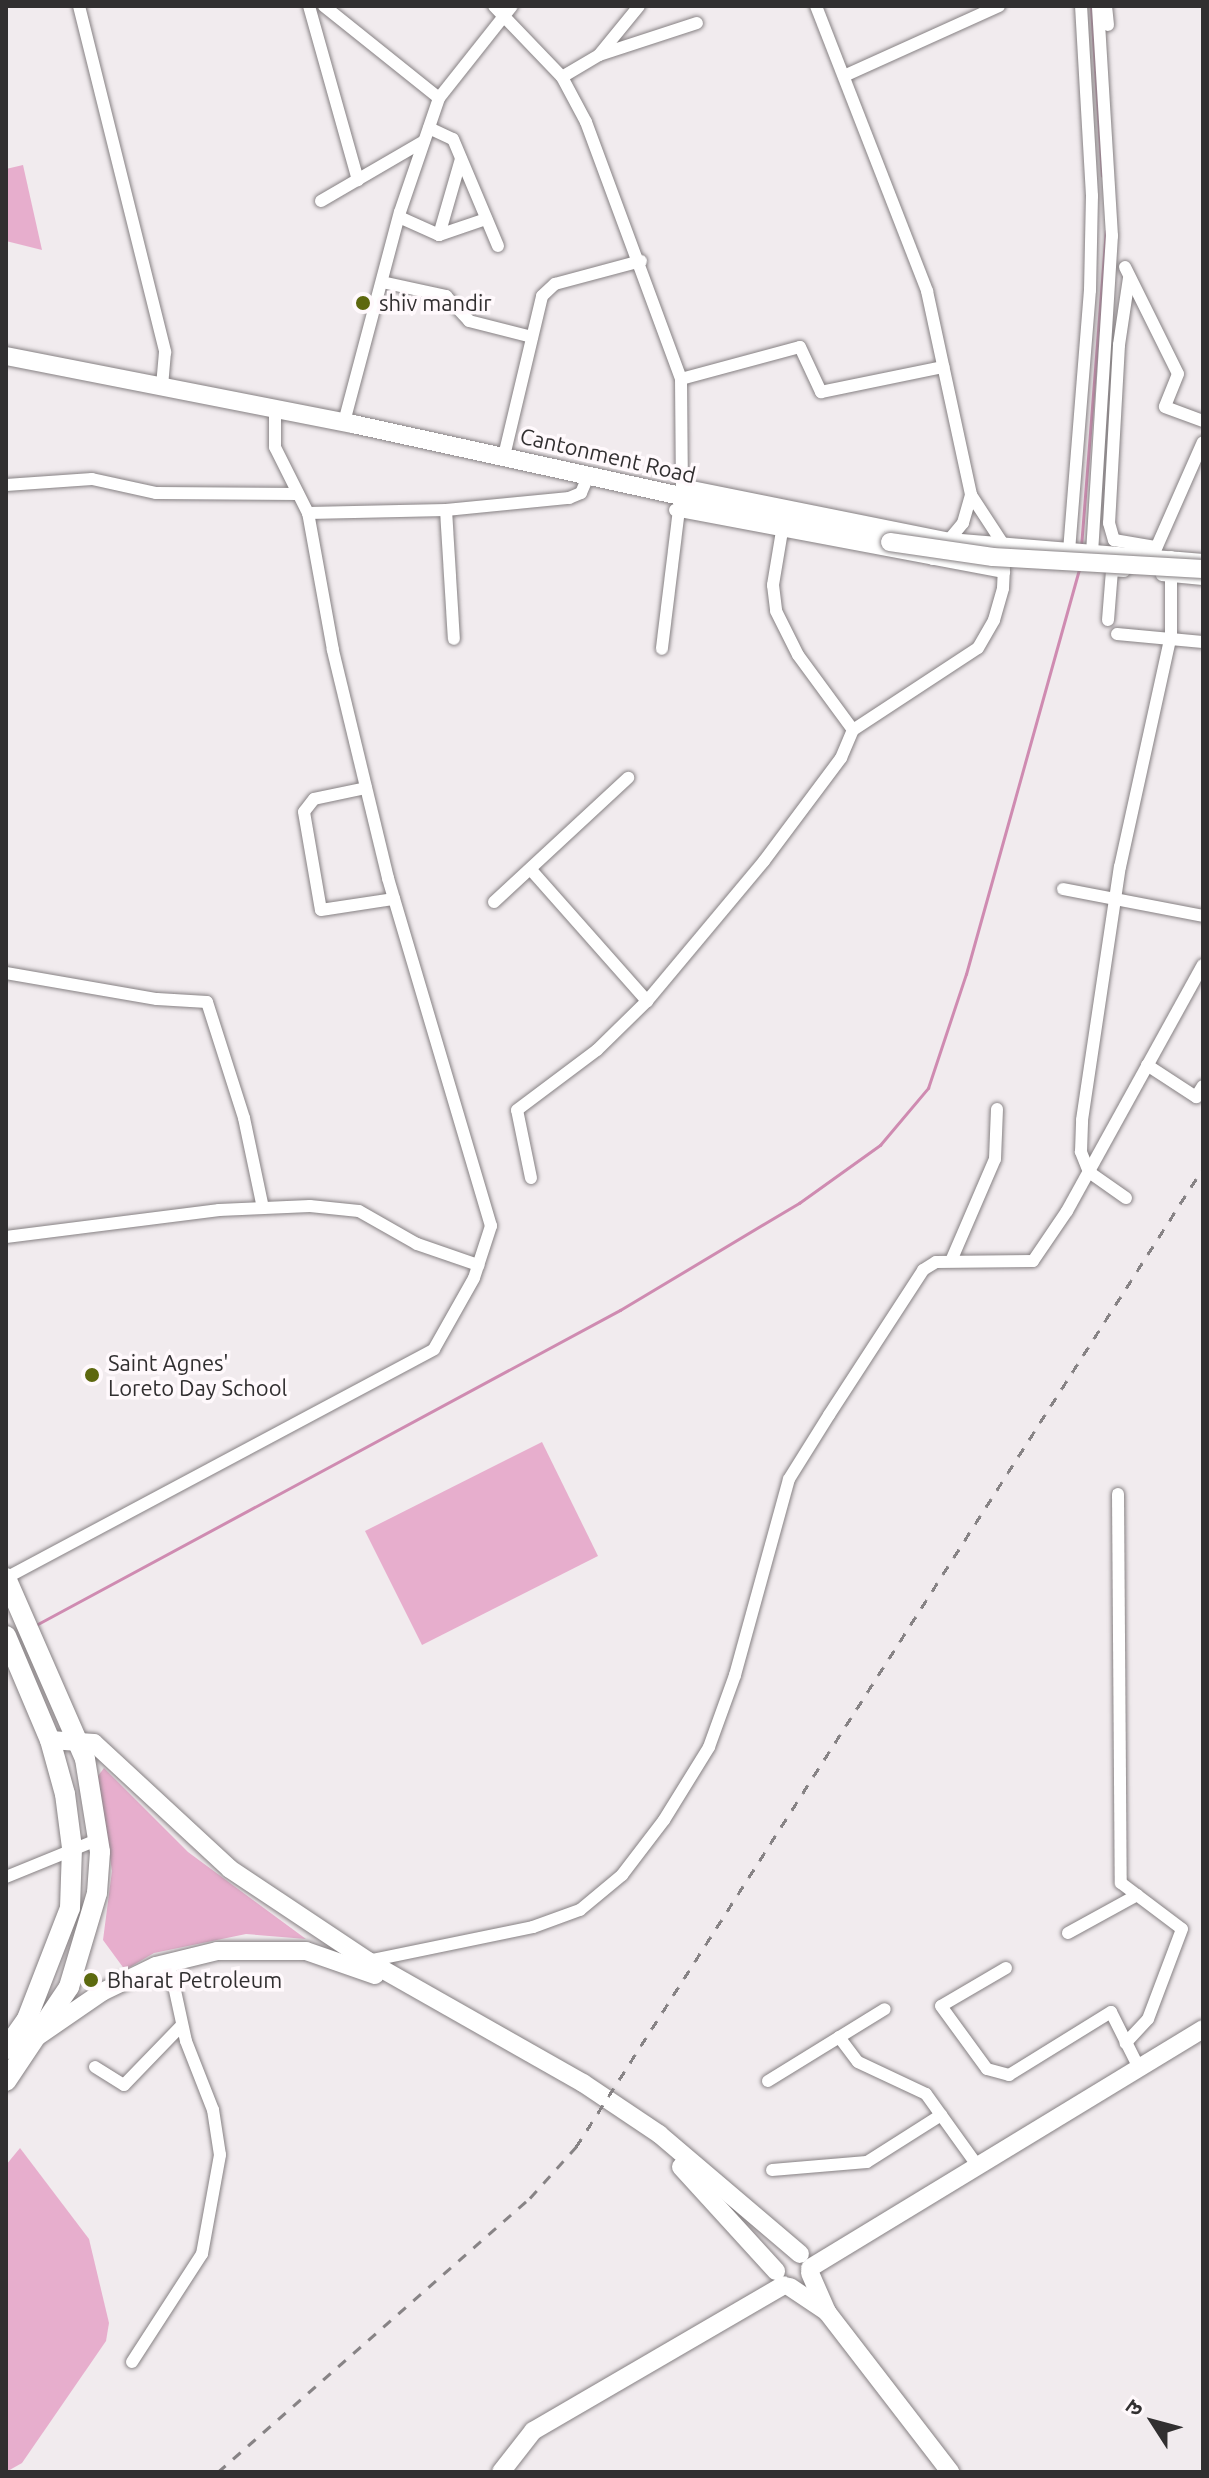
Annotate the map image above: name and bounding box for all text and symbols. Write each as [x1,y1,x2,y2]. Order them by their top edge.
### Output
place label: shiv mandir [379,290,492,316]
marker: shiv mandir [354,294,372,312]
street label: Cantonment Road [518,422,698,488]
place label: Saint Agnes' Loreto Day School [108,1349,287,1400]
marker: Saint Agnes' Loreto Day School [83,1366,101,1384]
place label: Bharat Petroleum [107,1967,282,1993]
marker: Bharat Petroleum [82,1971,100,1989]
north arrow [1113,2382,1193,2462]
text: उ [1119,2395,1147,2420]

